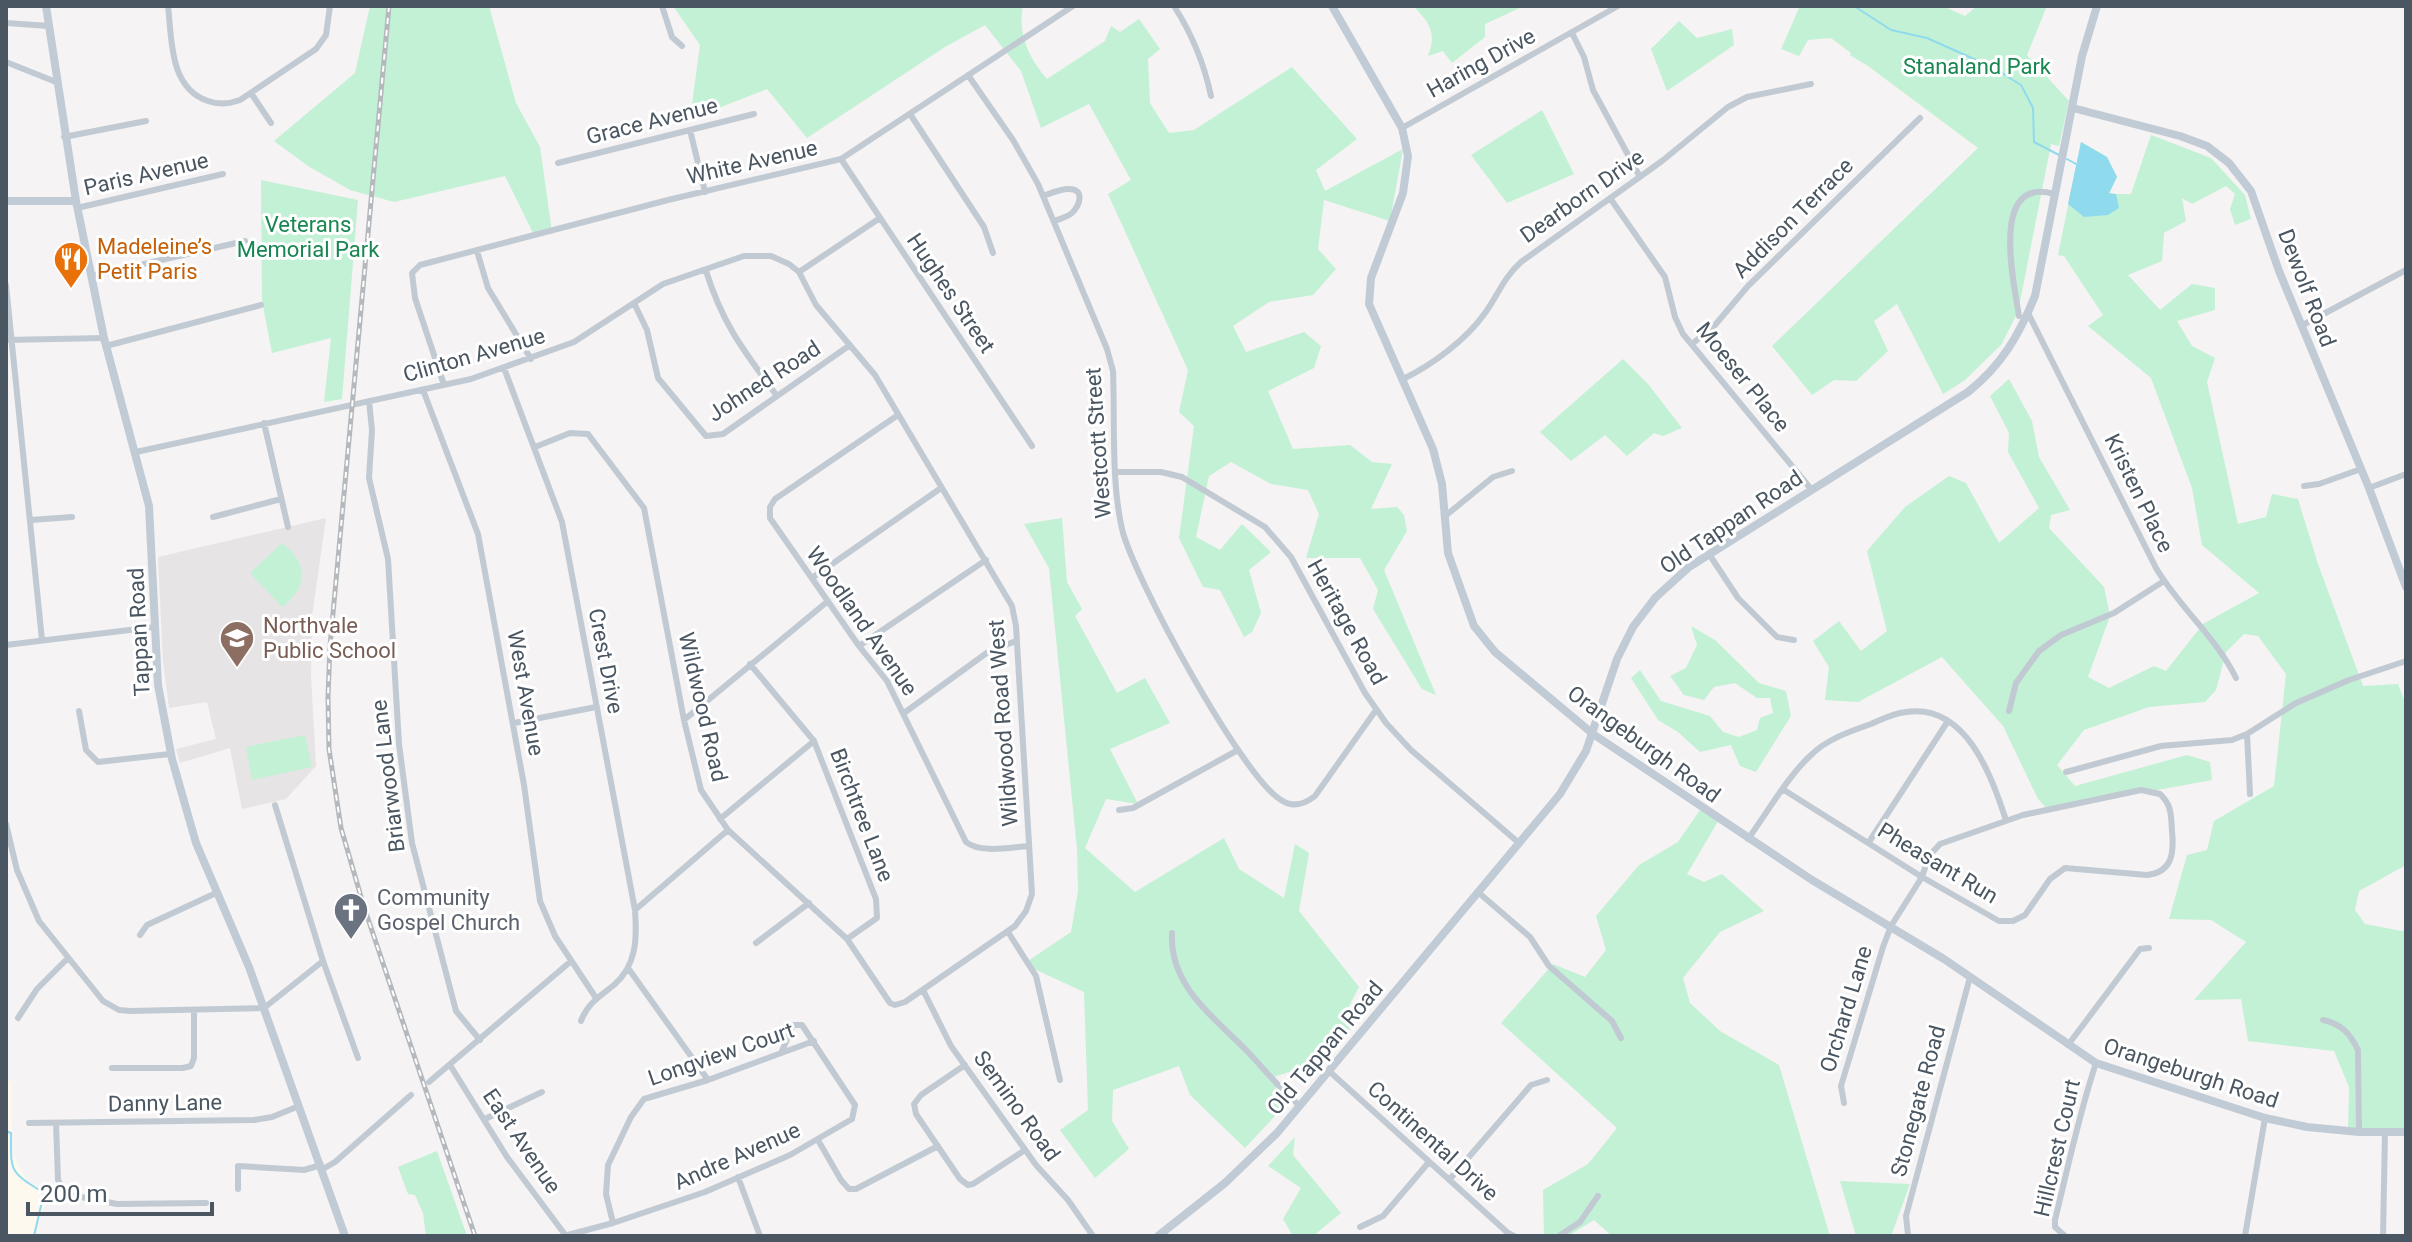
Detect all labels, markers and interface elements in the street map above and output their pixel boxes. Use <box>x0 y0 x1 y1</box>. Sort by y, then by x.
street label: Haring Drive <box>1423 23 1539 103</box>
park label: Stanaland Park <box>1903 54 2052 79</box>
street label: Grace Avenue <box>584 93 720 149</box>
street label: White Avenue <box>684 135 820 189</box>
street label: Dearborn Drive <box>1515 144 1649 248</box>
street label: Paris Avenue <box>81 148 211 200</box>
street label: Addison Terrace <box>1728 153 1858 283</box>
park label: Veterans Memorial Park <box>237 212 380 262</box>
street label: Dewolf Road <box>2273 226 2341 350</box>
street label: Hughes Street <box>902 228 1000 358</box>
place label: Madeleine’s Petit Paris <box>97 234 212 284</box>
restaurant icon: Madeleine’s Petit Paris <box>52 240 90 290</box>
street label: Moeser Place <box>1691 317 1795 437</box>
street label: Clinton Avenue <box>400 323 548 387</box>
street label: Johned Road <box>703 335 825 427</box>
street label: Westcott Street <box>1080 367 1116 519</box>
street label: Kristen Place <box>2100 430 2178 556</box>
street label: Old Tappan Road <box>1655 465 1807 579</box>
street label: Woodland Avenue <box>801 542 923 700</box>
street label: Heritage Road <box>1302 555 1392 689</box>
street label: Tappan Road <box>123 567 155 697</box>
street label: Crest Drive <box>584 606 628 716</box>
place label: Northvale Public School <box>263 613 396 663</box>
school or university icon: Northvale Public School <box>218 619 256 669</box>
street label: Wildwood Road West <box>983 619 1023 827</box>
street label: West Avenue <box>503 628 549 758</box>
street label: Wildwood Road <box>674 630 732 784</box>
street label: Orangeburgh Road <box>1563 680 1725 808</box>
street label: Briarwood Lane <box>366 698 410 854</box>
street label: Birchtree Lane <box>825 745 899 885</box>
street label: Pheasant Run <box>1873 817 2003 909</box>
place label: Community Gospel Church <box>377 885 520 935</box>
church icon: Community Gospel Church <box>332 891 370 941</box>
street label: Orchard Lane <box>1815 943 1877 1075</box>
street label: Old Tappan Road <box>1262 976 1388 1120</box>
street label: Longview Court <box>645 1017 797 1091</box>
street label: Stonegate Road <box>1886 1023 1950 1179</box>
street label: Orangeburgh Road <box>2100 1033 2282 1113</box>
street label: Semino Road <box>969 1046 1065 1166</box>
street label: Continental Drive <box>1363 1076 1503 1206</box>
street label: Hillcrest Court <box>2029 1077 2085 1219</box>
street label: East Avenue <box>478 1084 566 1198</box>
street label: Danny Lane <box>108 1090 222 1116</box>
street label: Andre Avenue <box>670 1117 804 1195</box>
scale bar <box>28 1166 212 1216</box>
text: 200 m <box>40 1180 107 1208</box>

